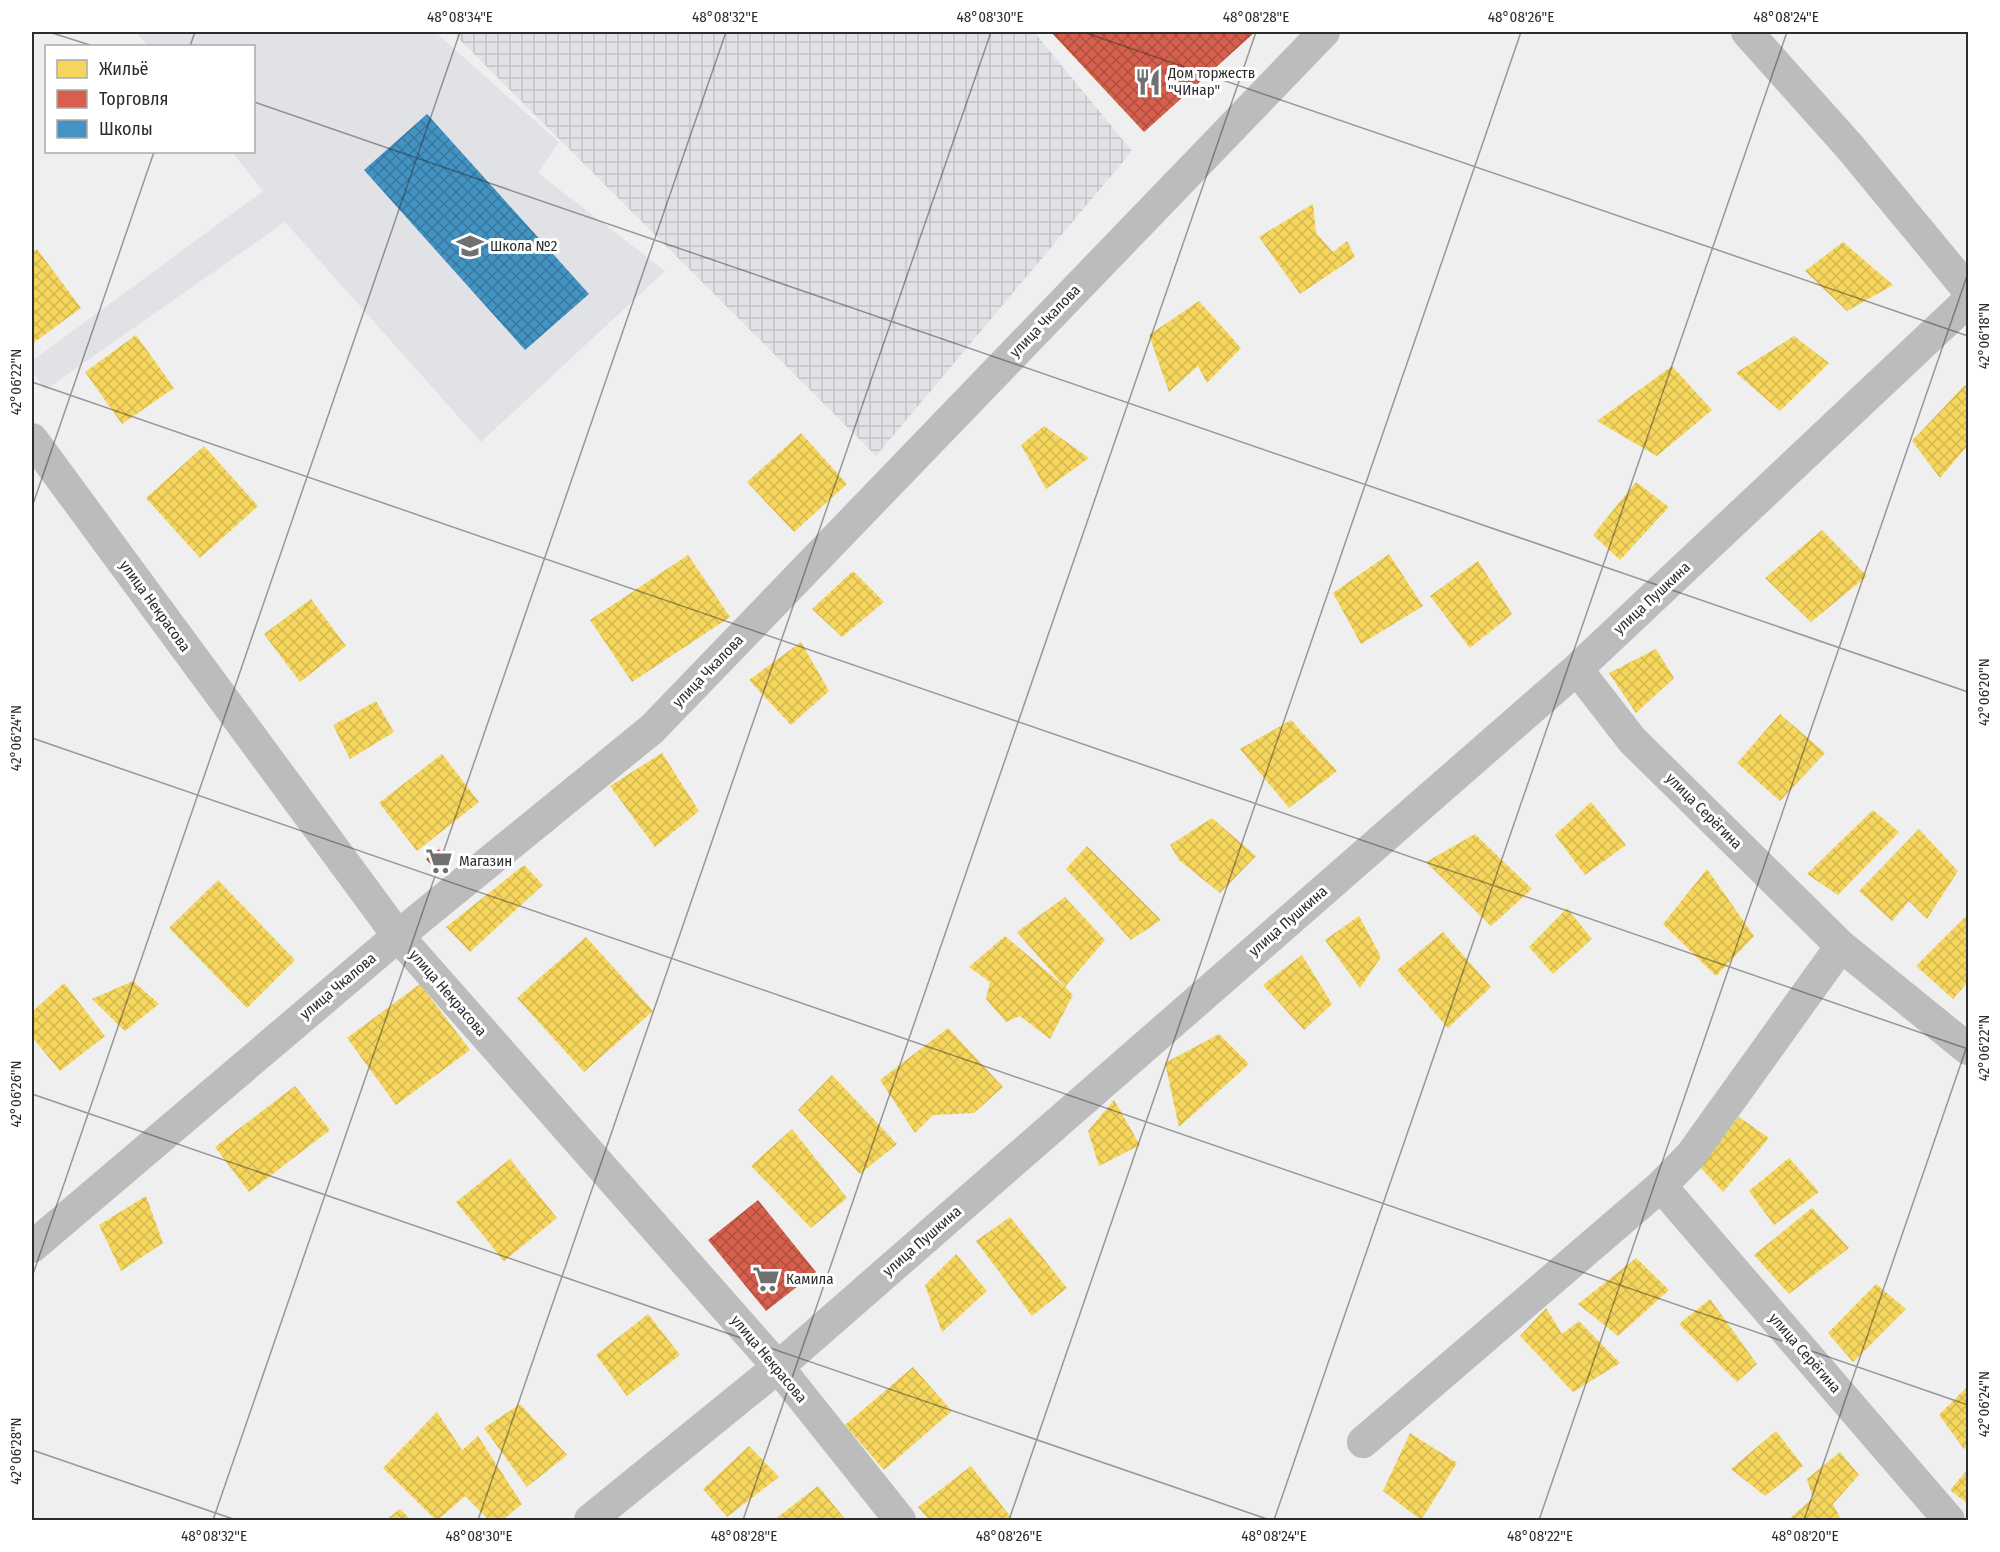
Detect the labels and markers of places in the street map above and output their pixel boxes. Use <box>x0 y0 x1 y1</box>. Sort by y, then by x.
place label: Дом торжеств "ЧИнар" <box>1167 64 1255 99</box>
restaurant icon: Дом торжеств "ЧИнар" <box>1133 67 1163 97</box>
school or university icon: Школа №2 <box>455 231 485 261</box>
place label: Школа №2 <box>490 237 558 255</box>
supermarket icon: Магазин <box>424 846 454 876</box>
place label: Магазин <box>459 852 512 870</box>
supermarket icon: Камила <box>751 1264 781 1294</box>
place label: Камила <box>786 1270 834 1288</box>

